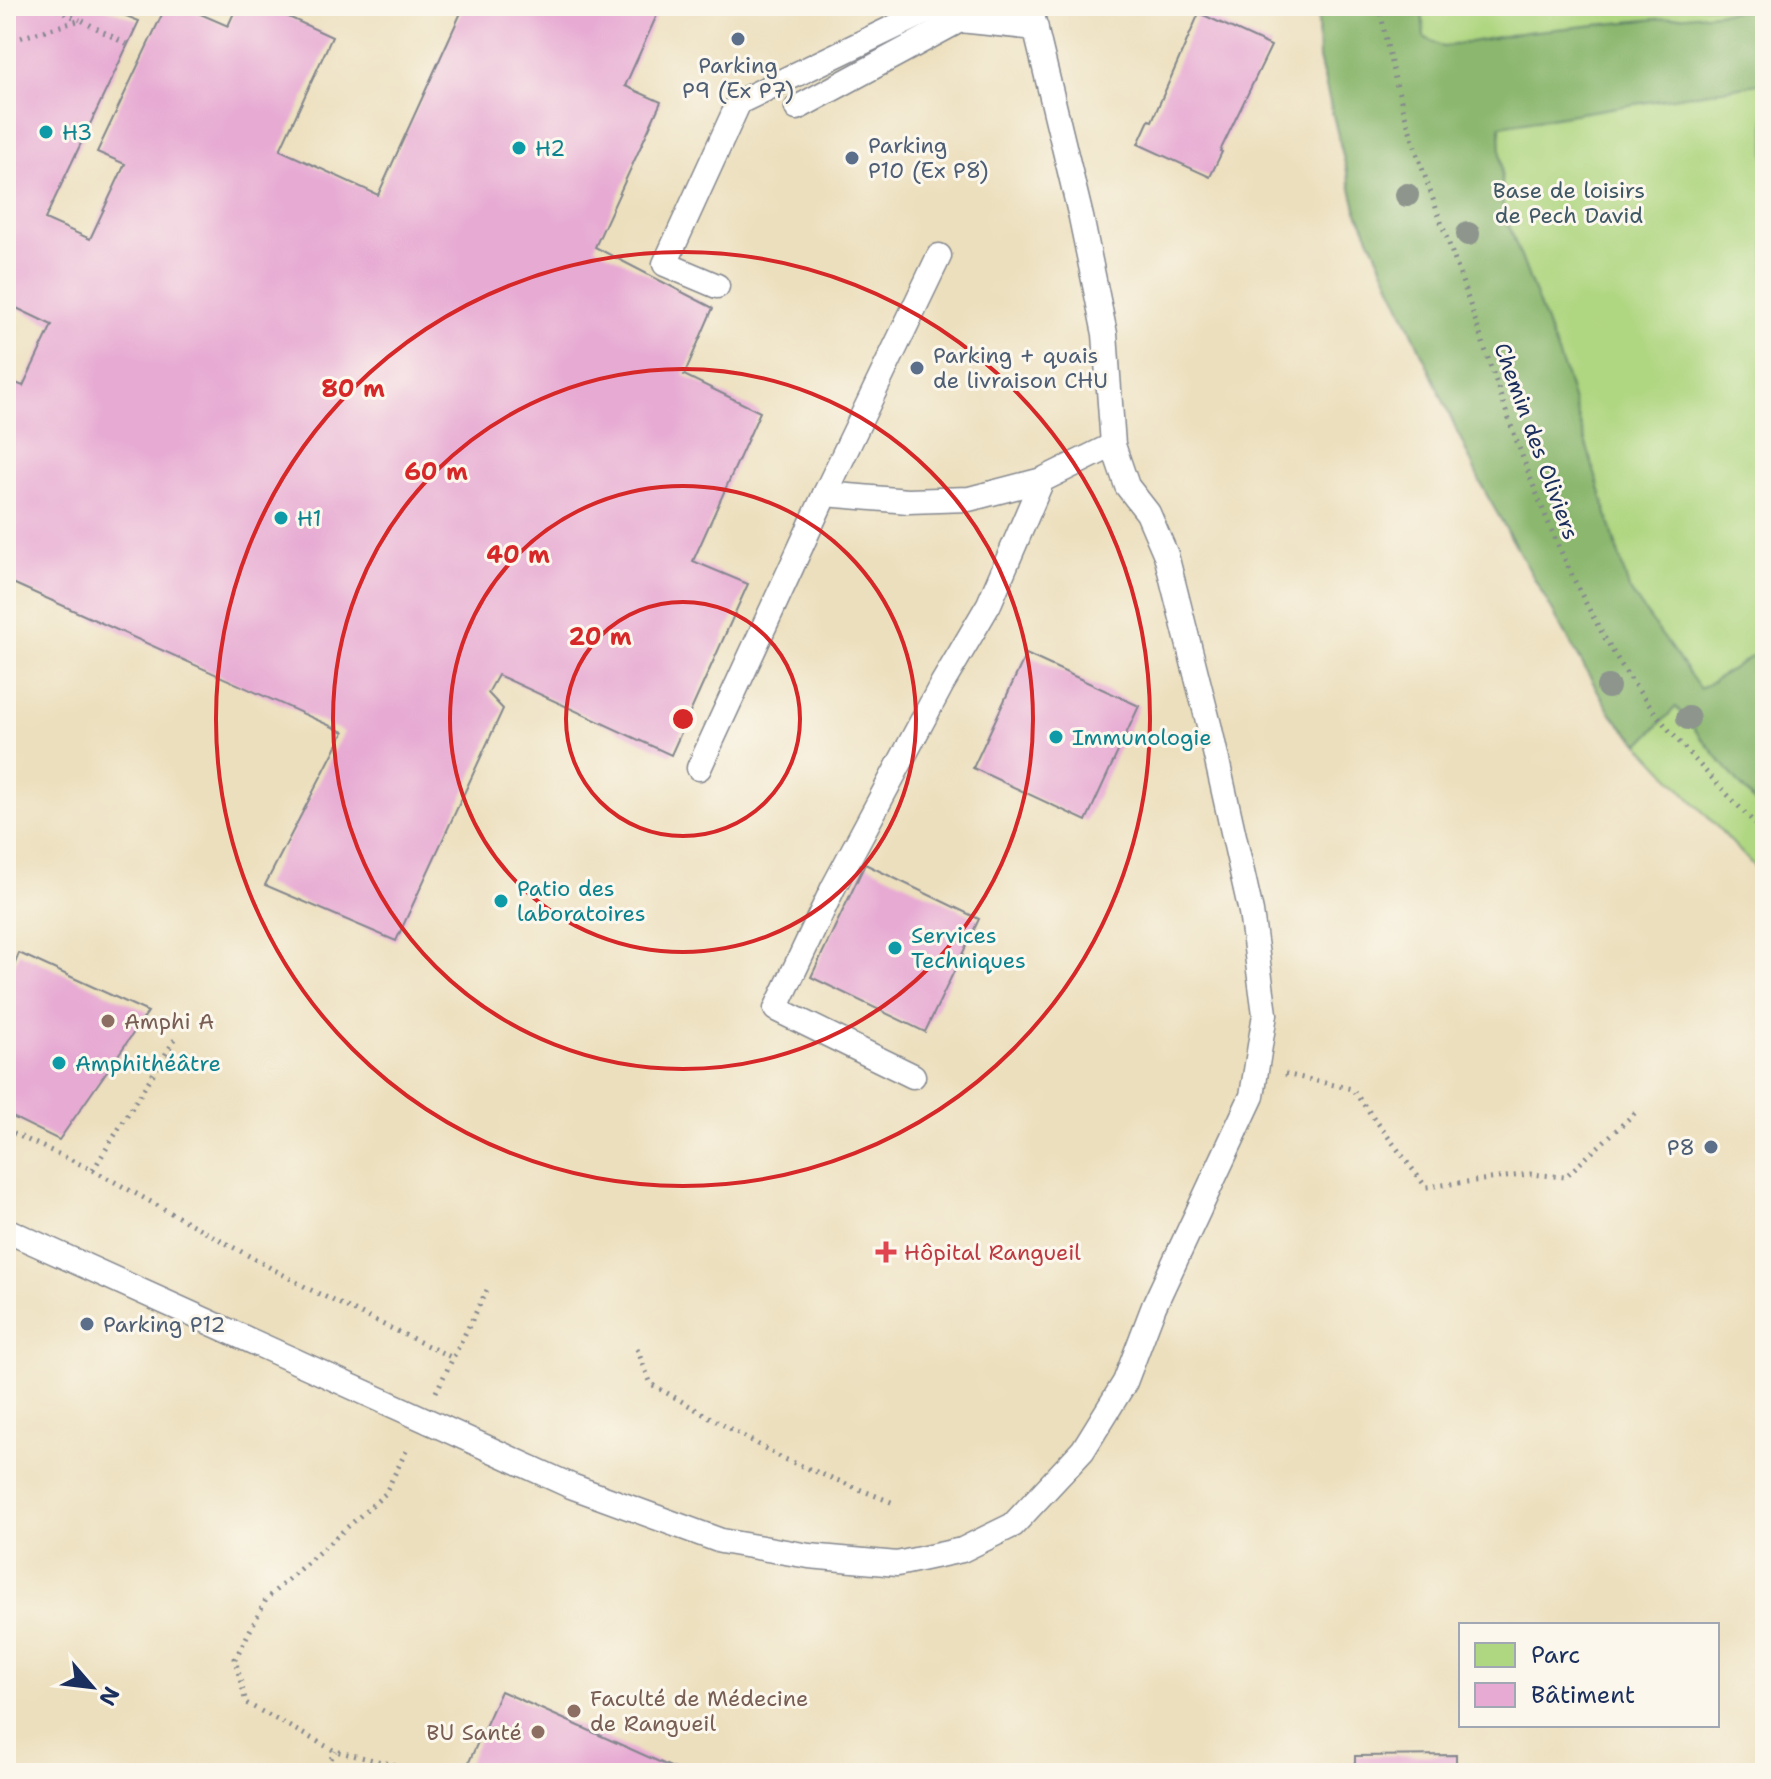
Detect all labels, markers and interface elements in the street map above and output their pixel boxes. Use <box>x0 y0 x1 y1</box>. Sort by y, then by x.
marker: Parking P9 (Ex P7) <box>729 30 747 48</box>
place label: Parking P9 (Ex P7) <box>682 51 794 105</box>
place label: H3 <box>62 118 92 147</box>
marker: H3 <box>37 123 55 141</box>
place label: Parking P10 (Ex P8) <box>868 131 989 185</box>
place label: H2 <box>535 134 565 163</box>
marker: H2 <box>510 139 528 157</box>
marker: Parking P10 (Ex P8) <box>843 149 861 167</box>
park label: Base de loisirs de Pech David <box>1493 176 1645 230</box>
street label: Chemin des Oliviers <box>1487 339 1586 544</box>
place label: Parking + quais de livraison CHU <box>933 341 1108 395</box>
marker: Parking + quais de livraison CHU <box>908 359 926 377</box>
text: 80 m <box>321 373 385 405</box>
text: 60 m <box>404 456 468 488</box>
place label: H1 <box>297 504 322 533</box>
marker: H1 <box>272 509 290 527</box>
text: 40 m <box>486 539 550 571</box>
text: 20 m <box>568 621 632 653</box>
centre of rings <box>669 705 697 733</box>
place label: Immunologie <box>1072 723 1212 752</box>
marker: Immunologie <box>1047 728 1065 746</box>
place label: Patio des laboratoires <box>517 874 646 928</box>
marker: Patio des laboratoires <box>492 892 510 910</box>
place label: Services Techniques <box>911 921 1026 975</box>
marker: Services Techniques <box>886 939 904 957</box>
place label: Amphi A <box>124 1007 214 1036</box>
marker: Amphi A <box>99 1012 117 1030</box>
place label: Amphithéâtre <box>75 1049 221 1078</box>
marker: Amphithéâtre <box>50 1054 68 1072</box>
place label: P8 <box>1667 1133 1695 1162</box>
marker: P8 <box>1702 1138 1720 1156</box>
place label: Hôpital Rangueil <box>904 1238 1081 1267</box>
marker: Hôpital Rangueil <box>875 1241 897 1263</box>
place label: Parking P12 <box>103 1310 226 1339</box>
marker: Parking P12 <box>78 1315 96 1333</box>
legend <box>1459 1623 1719 1727</box>
text: Parc <box>1531 1639 1580 1671</box>
north arrow <box>52 1647 132 1727</box>
text: Bâtiment <box>1531 1679 1635 1711</box>
text: N <box>92 1682 126 1711</box>
place label: Faculté de Médecine de Rangueil <box>590 1684 809 1738</box>
marker: Faculté de Médecine de Rangueil <box>565 1702 583 1720</box>
place label: BU Santé <box>426 1718 522 1747</box>
marker: BU Santé <box>529 1723 547 1741</box>

